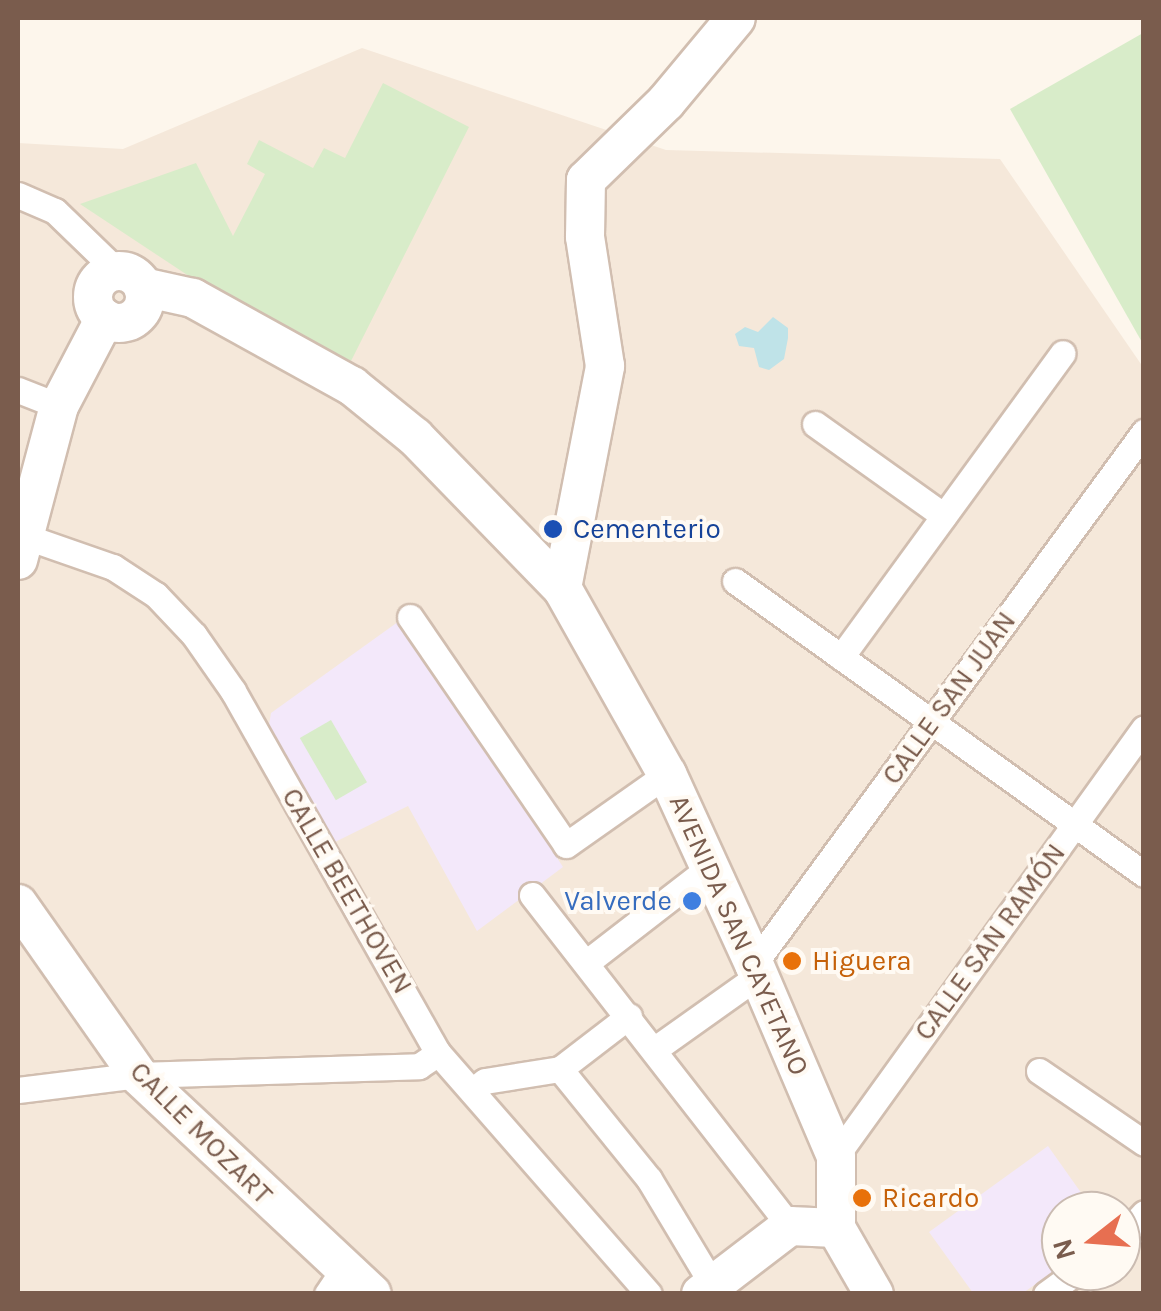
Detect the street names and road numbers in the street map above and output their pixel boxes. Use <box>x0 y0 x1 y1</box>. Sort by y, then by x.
street label: CALLE SAN JUAN <box>875 605 1023 791</box>
street label: CALLE BEETHOVEN <box>274 782 420 1000</box>
street label: AVENIDA SAN CAYETANO <box>662 789 816 1081</box>
street label: CALLE SAN RAMÓN <box>907 837 1073 1047</box>
street label: CALLE MOZART <box>123 1055 279 1211</box>

